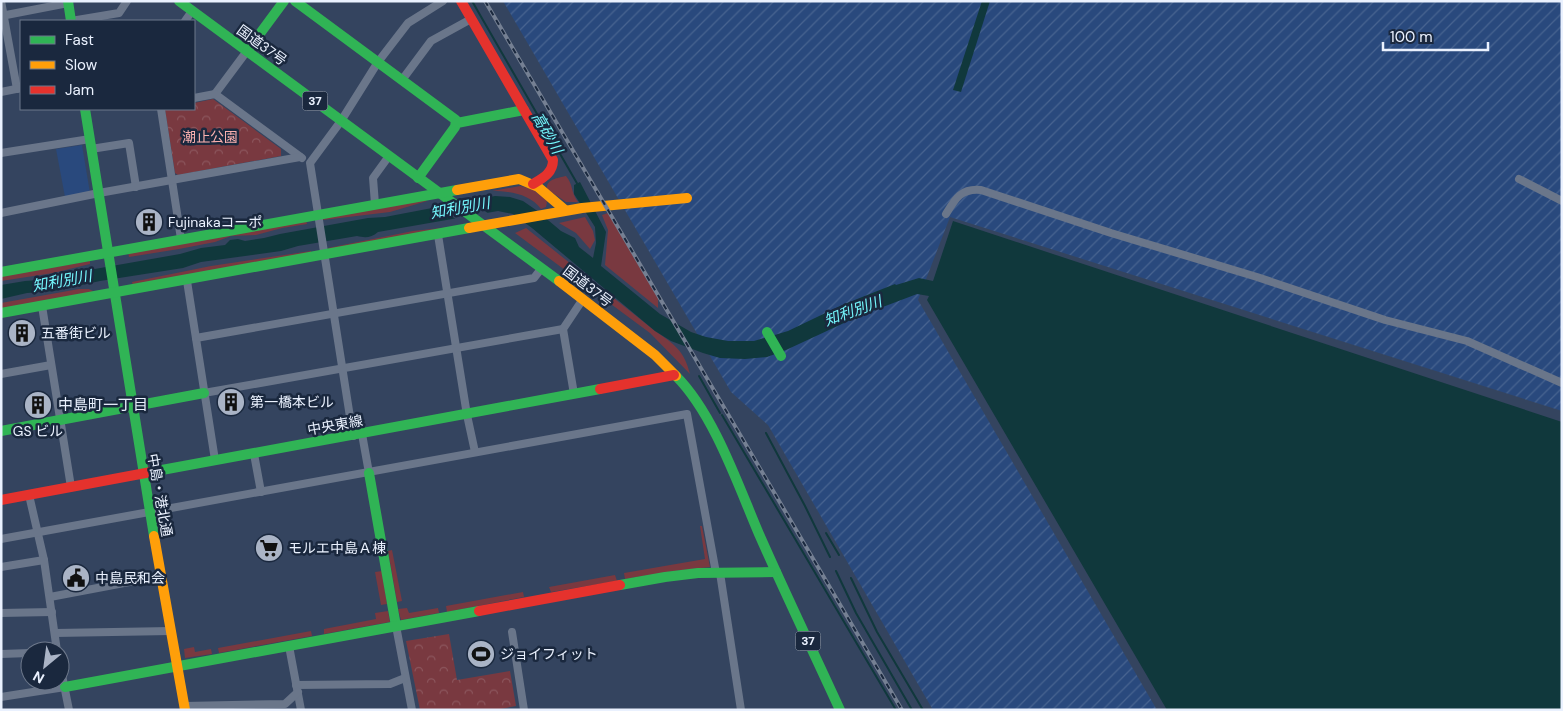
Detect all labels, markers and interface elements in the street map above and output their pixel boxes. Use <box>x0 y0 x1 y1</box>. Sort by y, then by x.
legend <box>20 20 195 110</box>
scale bar <box>1383 20 1488 52</box>
street label: 国道37号 <box>233 21 291 69</box>
text: 100 m <box>1390 27 1433 47</box>
text: Fast <box>65 30 94 50</box>
text: Slow <box>65 55 98 75</box>
text: Jam <box>65 80 94 100</box>
road number: 37 <box>302 92 328 110</box>
water label: 高砂川 <box>527 109 568 159</box>
park label: 潮止公園 <box>182 128 238 146</box>
water label: 知利別川 <box>429 193 493 223</box>
building icon: Fujinakaコーポ <box>134 207 164 237</box>
place label: Fujinakaコーポ <box>168 213 263 231</box>
street label: 国道37号 <box>560 262 616 310</box>
water label: 知利別川 <box>31 266 95 296</box>
water label: 知利別川 <box>821 291 886 331</box>
building icon: 五番街ビル <box>7 318 37 348</box>
place label: 五番街ビル <box>41 324 111 342</box>
building icon: 第一橋本ビル <box>216 387 246 417</box>
building icon: GS ビル <box>23 390 53 420</box>
place label: 第一橋本ビル <box>250 393 334 411</box>
district label: 中島町一丁目 <box>58 395 148 415</box>
street label: 中央東線 <box>306 411 364 439</box>
place label: GS ビル <box>13 422 63 440</box>
street label: 中島・港北通 <box>144 452 176 538</box>
supermarket icon: モルエ中島Ａ棟 <box>254 533 284 563</box>
place label: モルエ中島Ａ棟 <box>288 539 386 557</box>
public building icon: 中島民和会 <box>61 563 91 593</box>
place label: 中島民和会 <box>95 569 165 587</box>
road number: 37 <box>796 631 820 650</box>
sports icon: ジョイフィット <box>466 639 496 669</box>
north arrow <box>20 641 70 691</box>
place label: ジョイフィット <box>500 645 598 663</box>
text: N <box>30 667 48 688</box>

